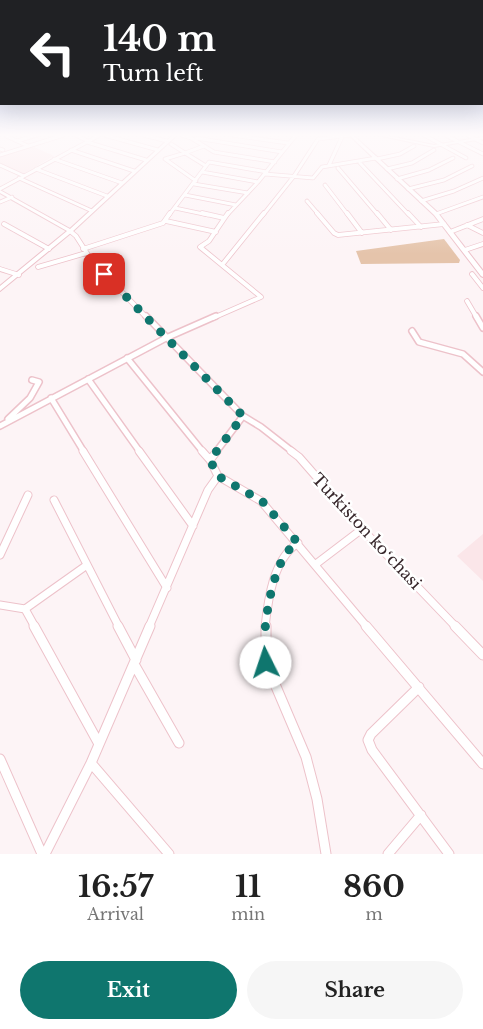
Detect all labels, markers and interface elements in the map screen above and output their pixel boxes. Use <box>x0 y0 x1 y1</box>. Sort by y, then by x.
text: 140 m <box>103 17 216 60</box>
icon: left <box>20 20 85 85</box>
text: Turn left <box>103 60 203 87</box>
pin <box>83 253 125 295</box>
icon: arrive <box>90 260 118 288</box>
street label: Turkiston koʻchasi <box>308 469 426 594</box>
position arrow <box>239 636 291 688</box>
text: 16:57 <box>78 868 153 905</box>
text: 11 <box>235 868 261 905</box>
text: 860 <box>343 868 405 905</box>
text: Arrival <box>87 904 144 924</box>
text: min <box>231 904 265 924</box>
text: m <box>365 904 383 924</box>
button: Exit <box>20 961 237 1019</box>
button: Share <box>247 961 463 1019</box>

